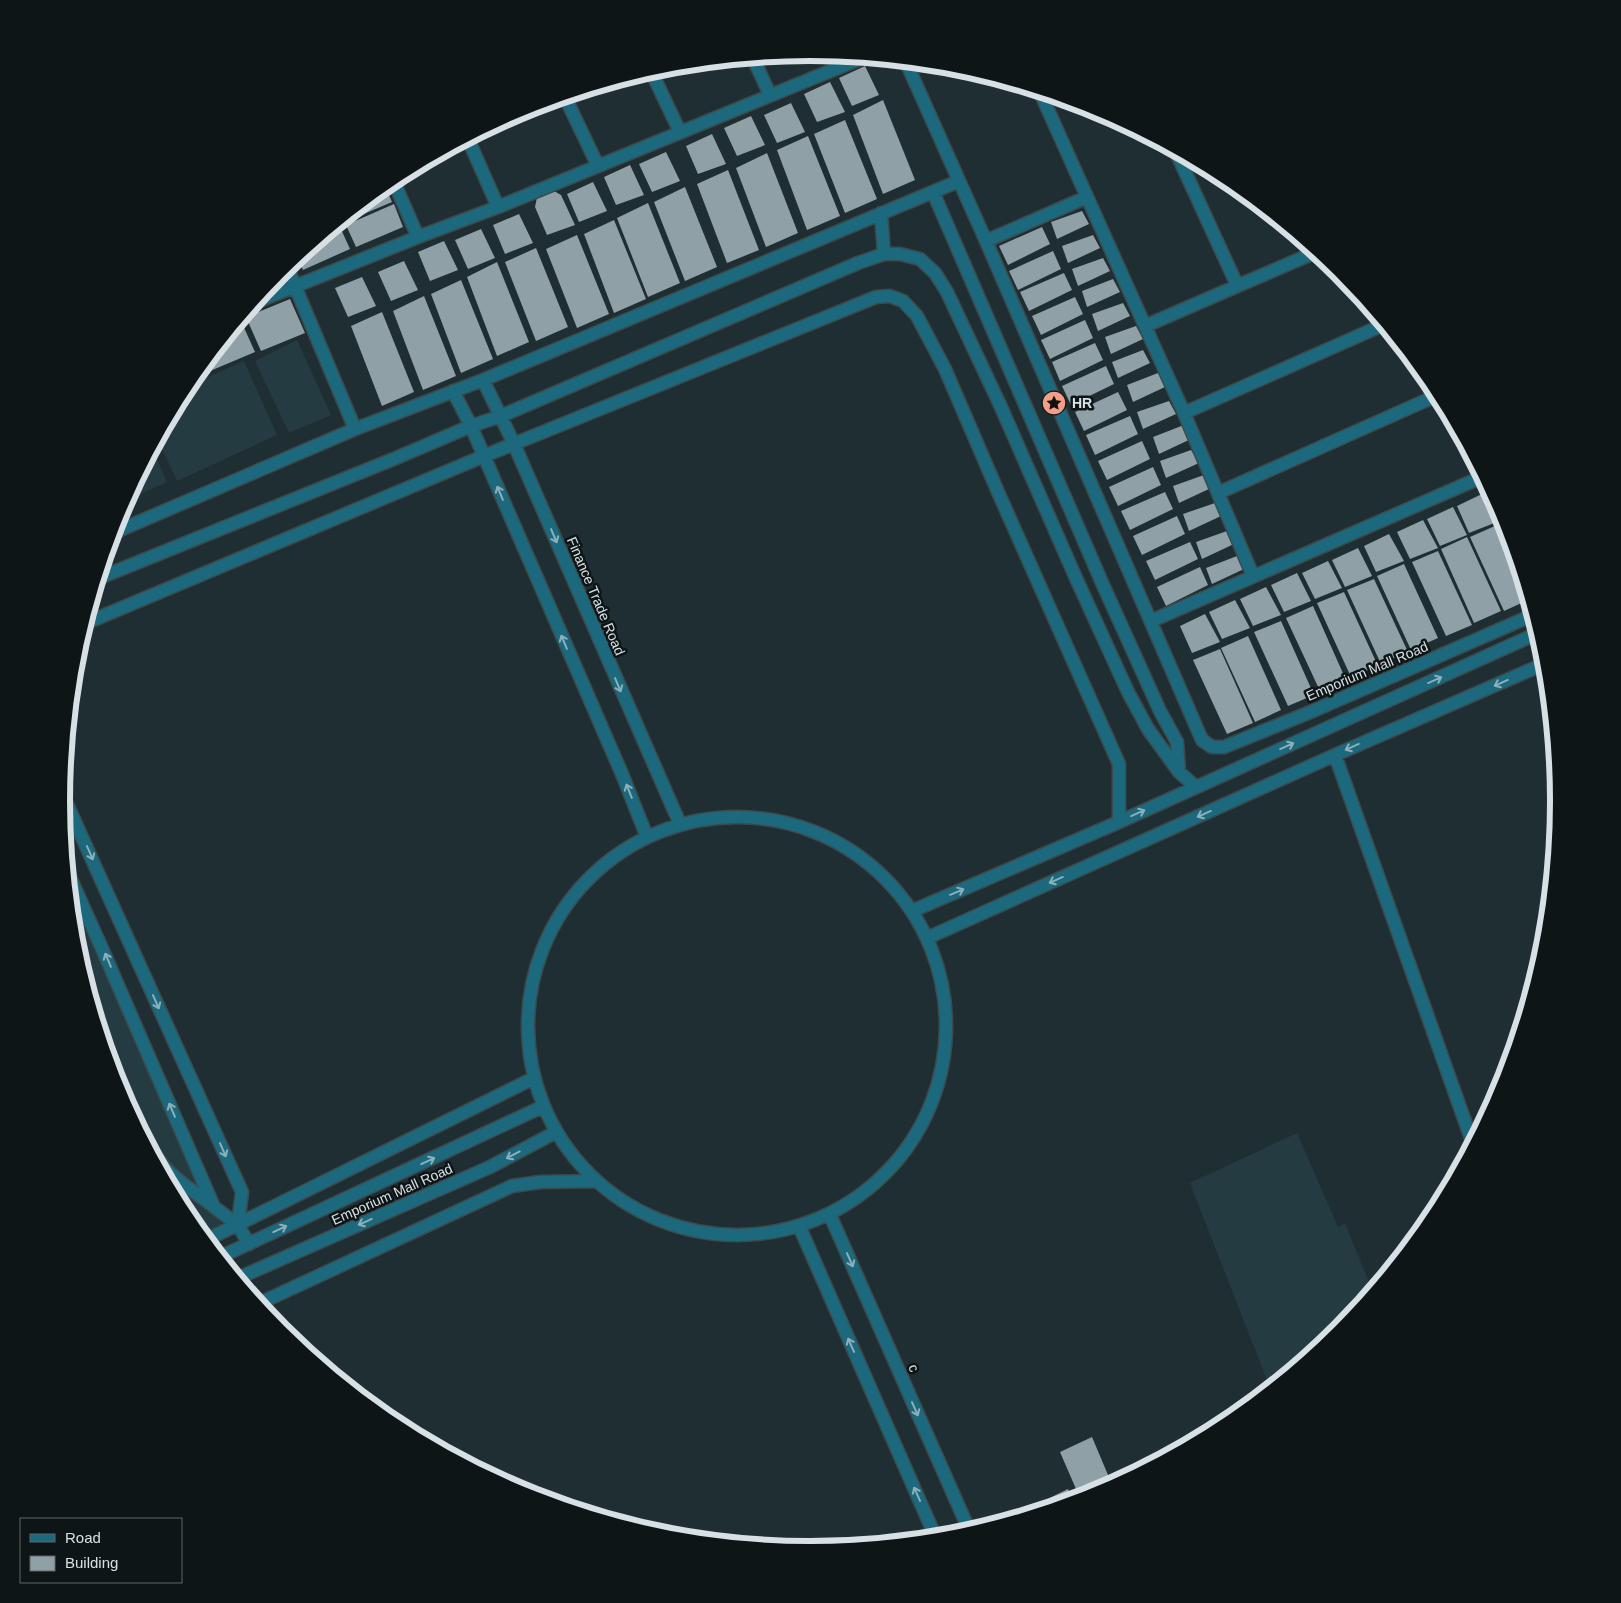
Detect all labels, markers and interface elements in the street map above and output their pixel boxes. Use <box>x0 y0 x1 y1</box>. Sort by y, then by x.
place icon: HR <box>1041 390 1067 416</box>
place label: HR <box>1072 395 1092 411</box>
one-way arrow <box>494 486 504 501</box>
one-way arrow <box>549 528 559 543</box>
street label: Finance Trade Road <box>564 534 628 658</box>
one-way arrow <box>559 635 569 650</box>
street label: Emporium Mall Road <box>1304 638 1430 704</box>
one-way arrow <box>1427 674 1442 684</box>
one-way arrow <box>614 677 624 692</box>
one-way arrow <box>1494 678 1509 688</box>
one-way arrow <box>1279 741 1294 751</box>
one-way arrow <box>1345 743 1360 753</box>
one-way arrow <box>623 784 633 799</box>
one-way arrow <box>1130 808 1145 817</box>
one-way arrow <box>1197 809 1212 819</box>
one-way arrow <box>85 845 95 860</box>
one-way arrow <box>1049 876 1064 886</box>
one-way arrow <box>949 886 964 896</box>
one-way arrow <box>102 953 112 968</box>
one-way arrow <box>152 994 162 1009</box>
one-way arrow <box>166 1103 176 1118</box>
one-way arrow <box>218 1142 228 1157</box>
one-way arrow <box>506 1151 521 1160</box>
one-way arrow <box>420 1155 435 1165</box>
street label: Emporium Mall Road <box>329 1160 455 1228</box>
one-way arrow <box>358 1217 373 1227</box>
one-way arrow <box>272 1224 287 1234</box>
one-way arrow <box>845 1252 855 1267</box>
one-way arrow <box>846 1338 856 1353</box>
street label: c <box>905 1362 923 1374</box>
one-way arrow <box>911 1401 921 1416</box>
one-way arrow <box>911 1487 921 1502</box>
legend <box>20 1518 182 1583</box>
text: Road <box>65 1529 101 1546</box>
text: Building <box>65 1554 118 1571</box>

